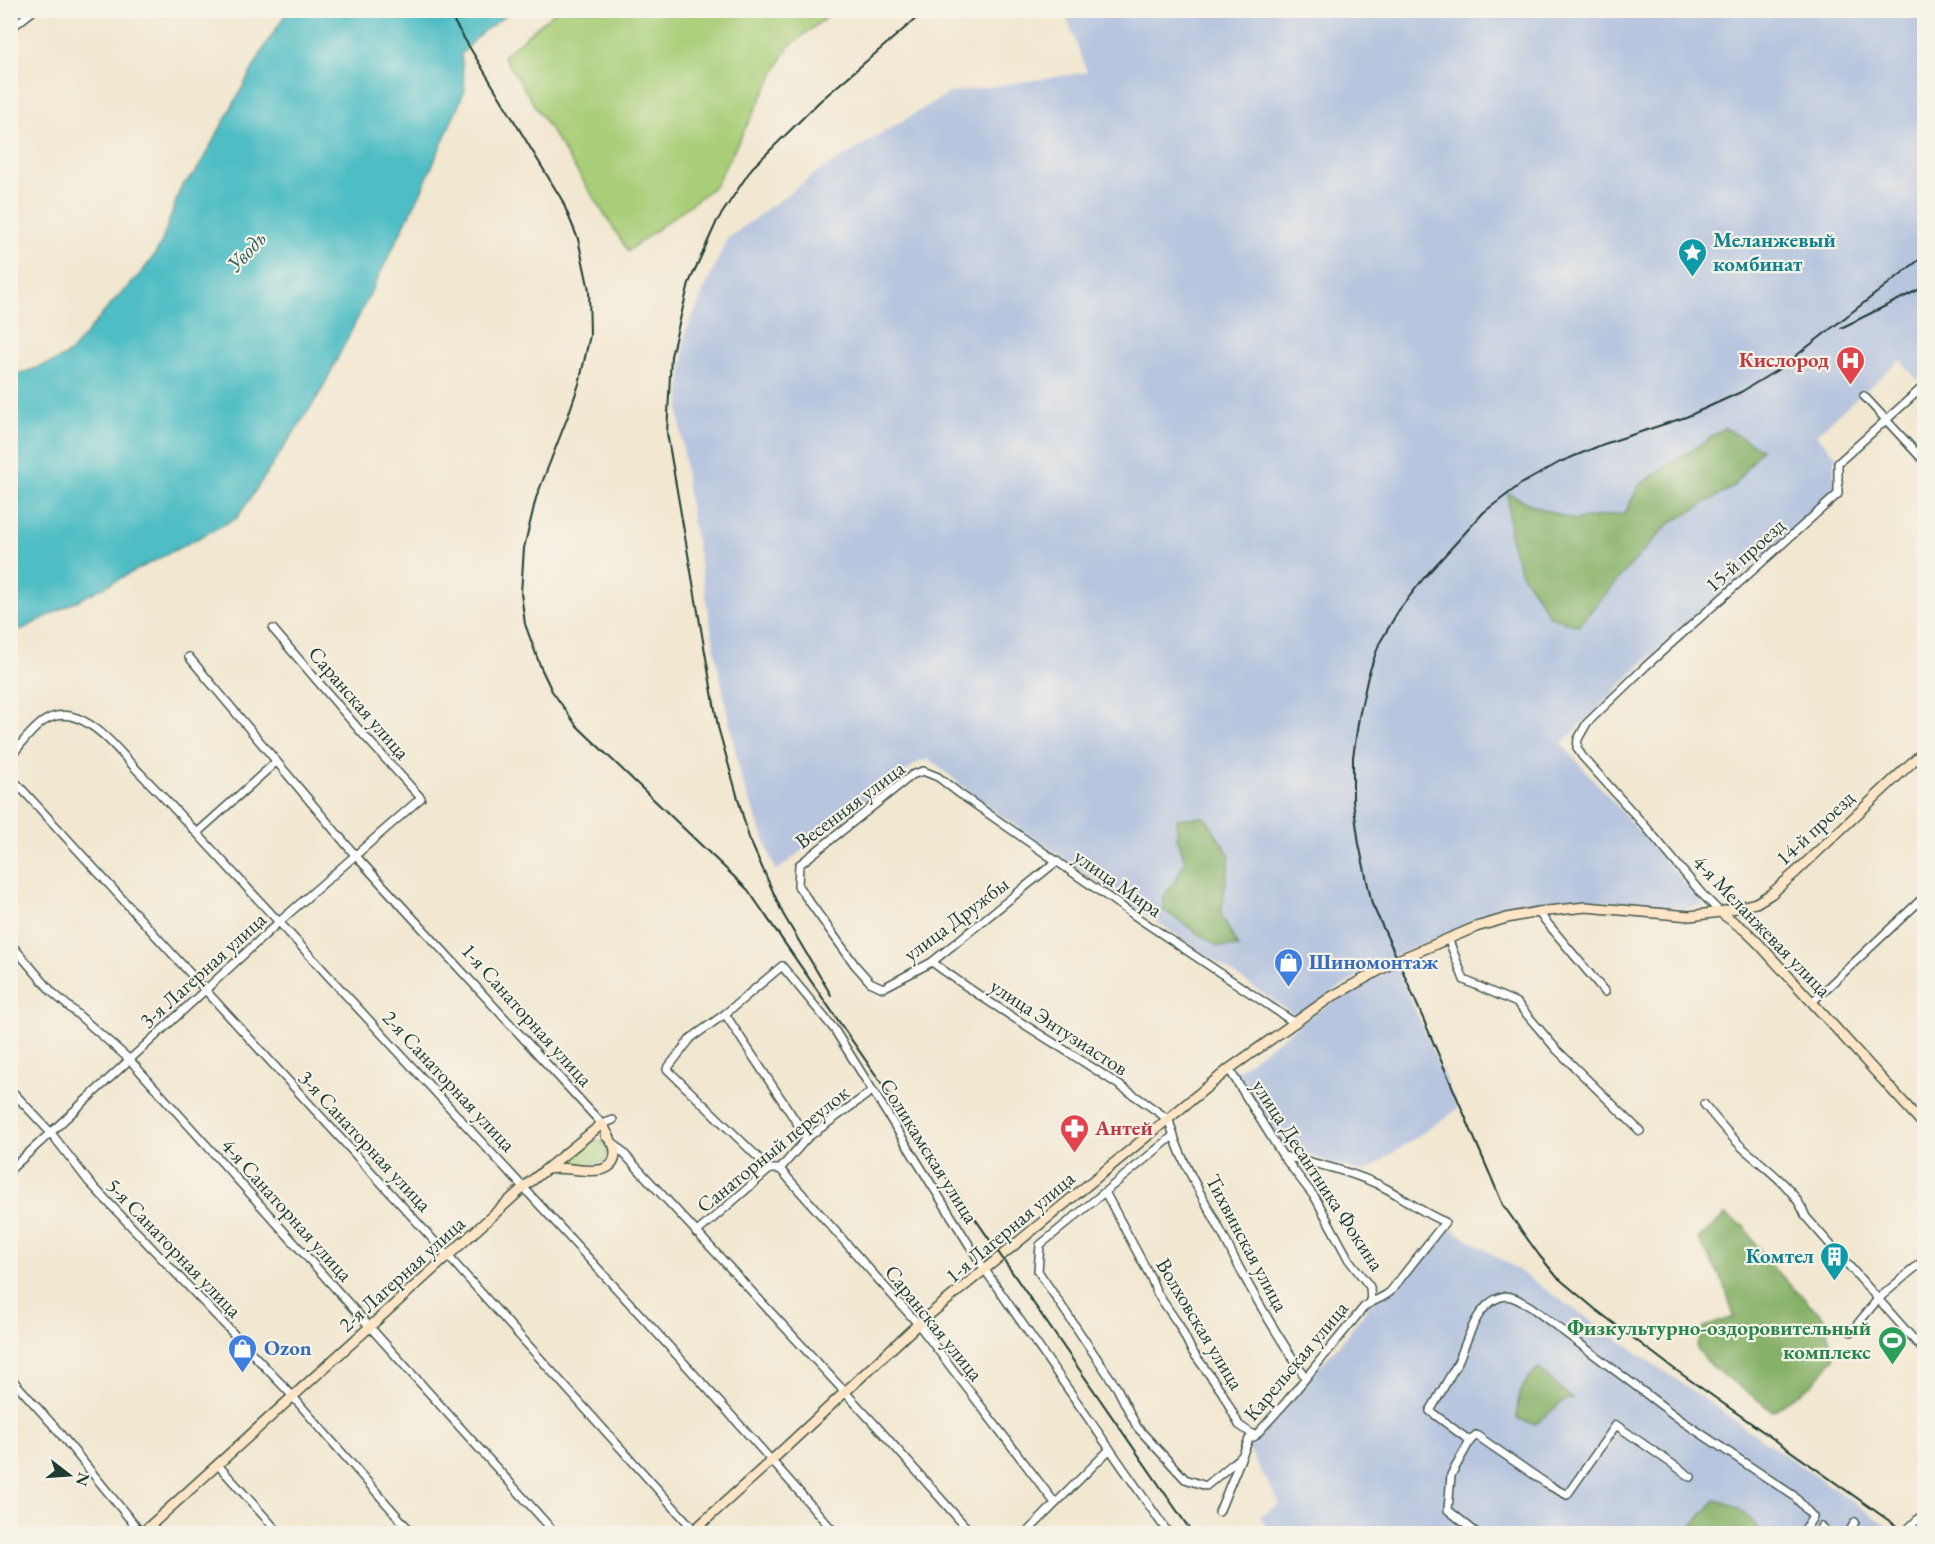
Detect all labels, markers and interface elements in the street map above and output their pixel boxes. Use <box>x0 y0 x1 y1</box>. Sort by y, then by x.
water label: Уводь <box>220 224 273 278</box>
place label: Меланжевый комбинат <box>1713 226 1836 277</box>
place icon: Меланжевый комбинат <box>1676 236 1708 278</box>
hospital icon: Кислород <box>1834 344 1866 386</box>
place label: Кислород <box>1739 346 1829 373</box>
street label: 15-й проезд <box>1699 511 1791 598</box>
street label: Саранская улица <box>303 640 417 766</box>
street label: Весенняя улица <box>789 754 910 855</box>
street label: 14-й проезд <box>1769 784 1860 871</box>
street label: улица Мира <box>1069 842 1168 923</box>
street label: 4-я Меланжевая улица <box>1687 849 1838 1003</box>
street label: улица Дружбы <box>898 870 1014 967</box>
street label: 3-я Лагерная улица <box>134 905 272 1034</box>
street label: 1-я Санаторная улица <box>456 937 599 1092</box>
shop icon: Шиномонтаж <box>1272 946 1304 988</box>
place label: Шиномонтаж <box>1309 948 1438 975</box>
street label: улица Энтузиастов <box>985 972 1133 1081</box>
street label: 2-я Санаторная улица <box>377 1004 522 1158</box>
street label: 3-я Санаторная улица <box>293 1064 438 1218</box>
street label: Соликамская улица <box>874 1073 985 1229</box>
street label: улица Десантника Фокина <box>1246 1074 1391 1276</box>
street label: Санаторный переулок <box>691 1079 854 1218</box>
pharmacy icon: Антей <box>1058 1112 1090 1154</box>
place label: Антей <box>1094 1114 1153 1141</box>
street label: 4-я Санаторная улица <box>216 1132 359 1287</box>
street label: 1-я Лагерная улица <box>939 1164 1081 1289</box>
street label: Тихвинская улица <box>1200 1169 1295 1317</box>
street label: 5-я Санаторная улица <box>101 1172 248 1324</box>
street label: 2-я Лагерная улица <box>333 1209 471 1338</box>
building icon: Комтел <box>1819 1240 1851 1282</box>
place label: Комтел <box>1746 1242 1814 1269</box>
street label: Волховская улица <box>1150 1253 1251 1395</box>
street label: Саранская улица <box>879 1259 990 1387</box>
street label: Карельская улица <box>1237 1294 1354 1426</box>
place label: Физкультурно-оздоровительный комплекс <box>1567 1314 1871 1365</box>
sports icon: Физкультурно-оздоровительный комплекс <box>1876 1324 1908 1366</box>
shop icon: Ozon <box>227 1332 259 1374</box>
place label: Ozon <box>264 1334 312 1361</box>
north arrow <box>39 1445 99 1505</box>
text: N <box>71 1470 95 1489</box>

